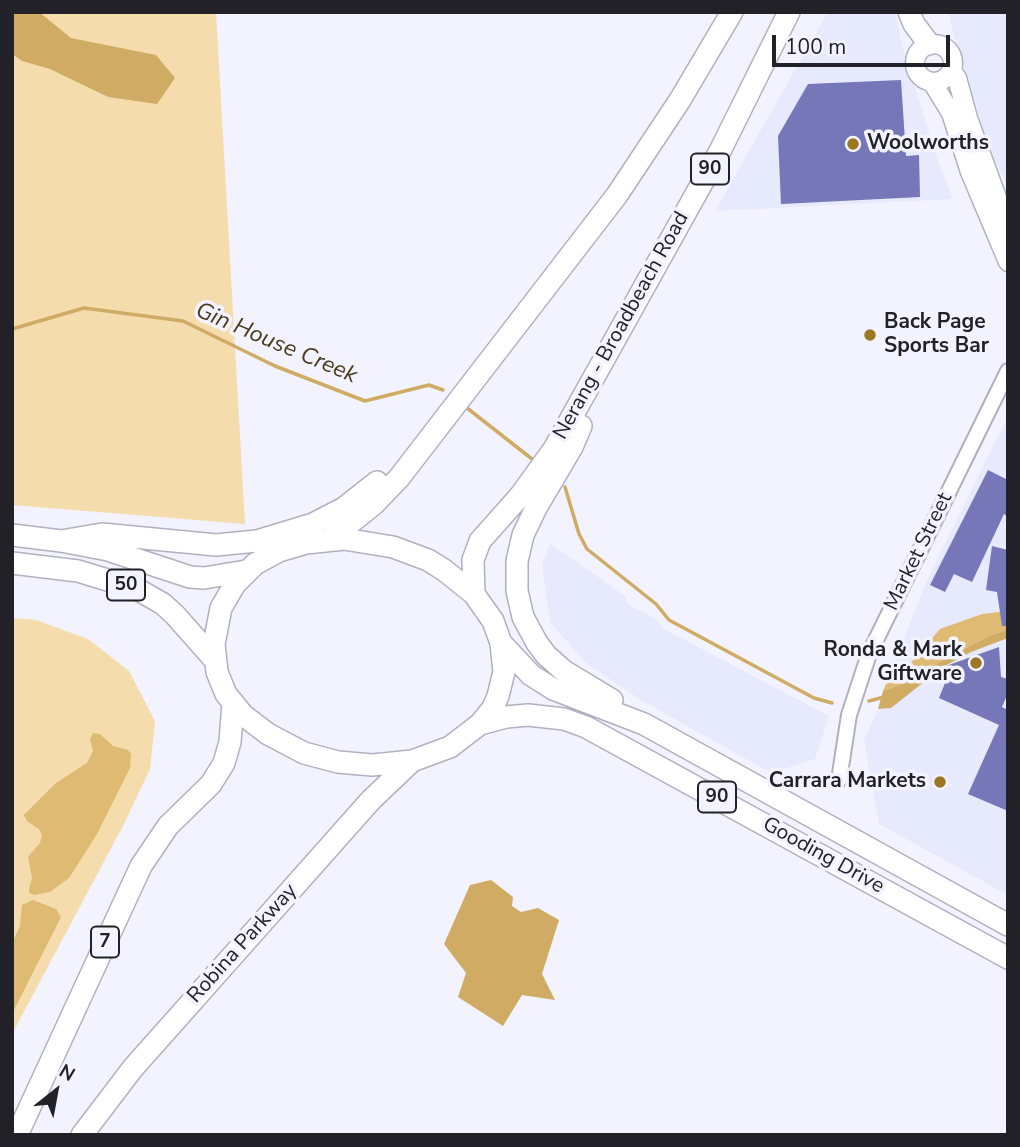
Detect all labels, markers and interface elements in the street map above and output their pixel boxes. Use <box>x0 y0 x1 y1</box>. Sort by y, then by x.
scale bar <box>775 21 954 65</box>
text: 100 m <box>785 33 846 61</box>
place label: Woolworths <box>867 131 989 157</box>
marker: Woolworths <box>845 136 861 152</box>
road number: 90 <box>691 154 729 184</box>
street label: Nerang - Broadbeach Road <box>549 208 695 444</box>
water label: Gin House Creek <box>191 298 361 390</box>
place label: Back Page Sports Bar <box>884 310 989 360</box>
marker: Back Page Sports Bar <box>862 327 878 343</box>
street label: Market Street <box>880 489 958 615</box>
road number: 50 <box>107 570 145 600</box>
place label: Ronda & Mark Giftware <box>824 638 962 688</box>
marker: Ronda & Mark Giftware <box>968 655 984 671</box>
place label: Carrara Markets <box>769 769 926 795</box>
marker: Carrara Markets <box>932 774 948 790</box>
road number: 90 <box>698 782 736 812</box>
street label: Gooding Drive <box>758 812 888 900</box>
street label: Robina Parkway <box>183 879 303 1009</box>
road number: 7 <box>91 926 119 958</box>
north arrow <box>21 1056 91 1126</box>
text: N <box>54 1058 80 1088</box>

